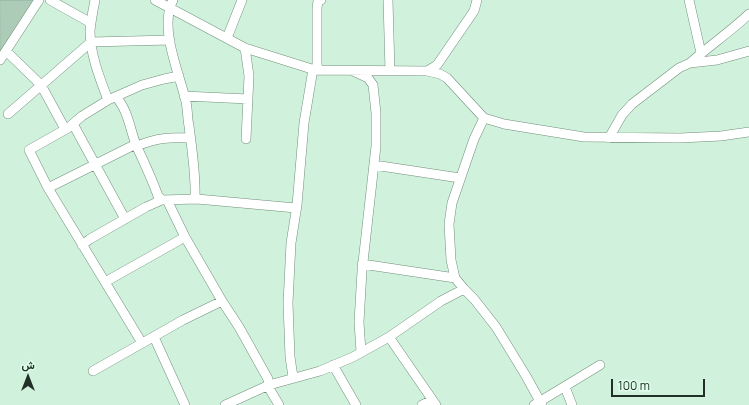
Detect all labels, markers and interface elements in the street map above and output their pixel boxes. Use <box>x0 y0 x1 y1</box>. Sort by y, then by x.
north arrow <box>8 357 48 397</box>
text: ش <box>21 357 35 372</box>
scale bar <box>613 371 707 397</box>
text: 100 m <box>618 377 650 394</box>

